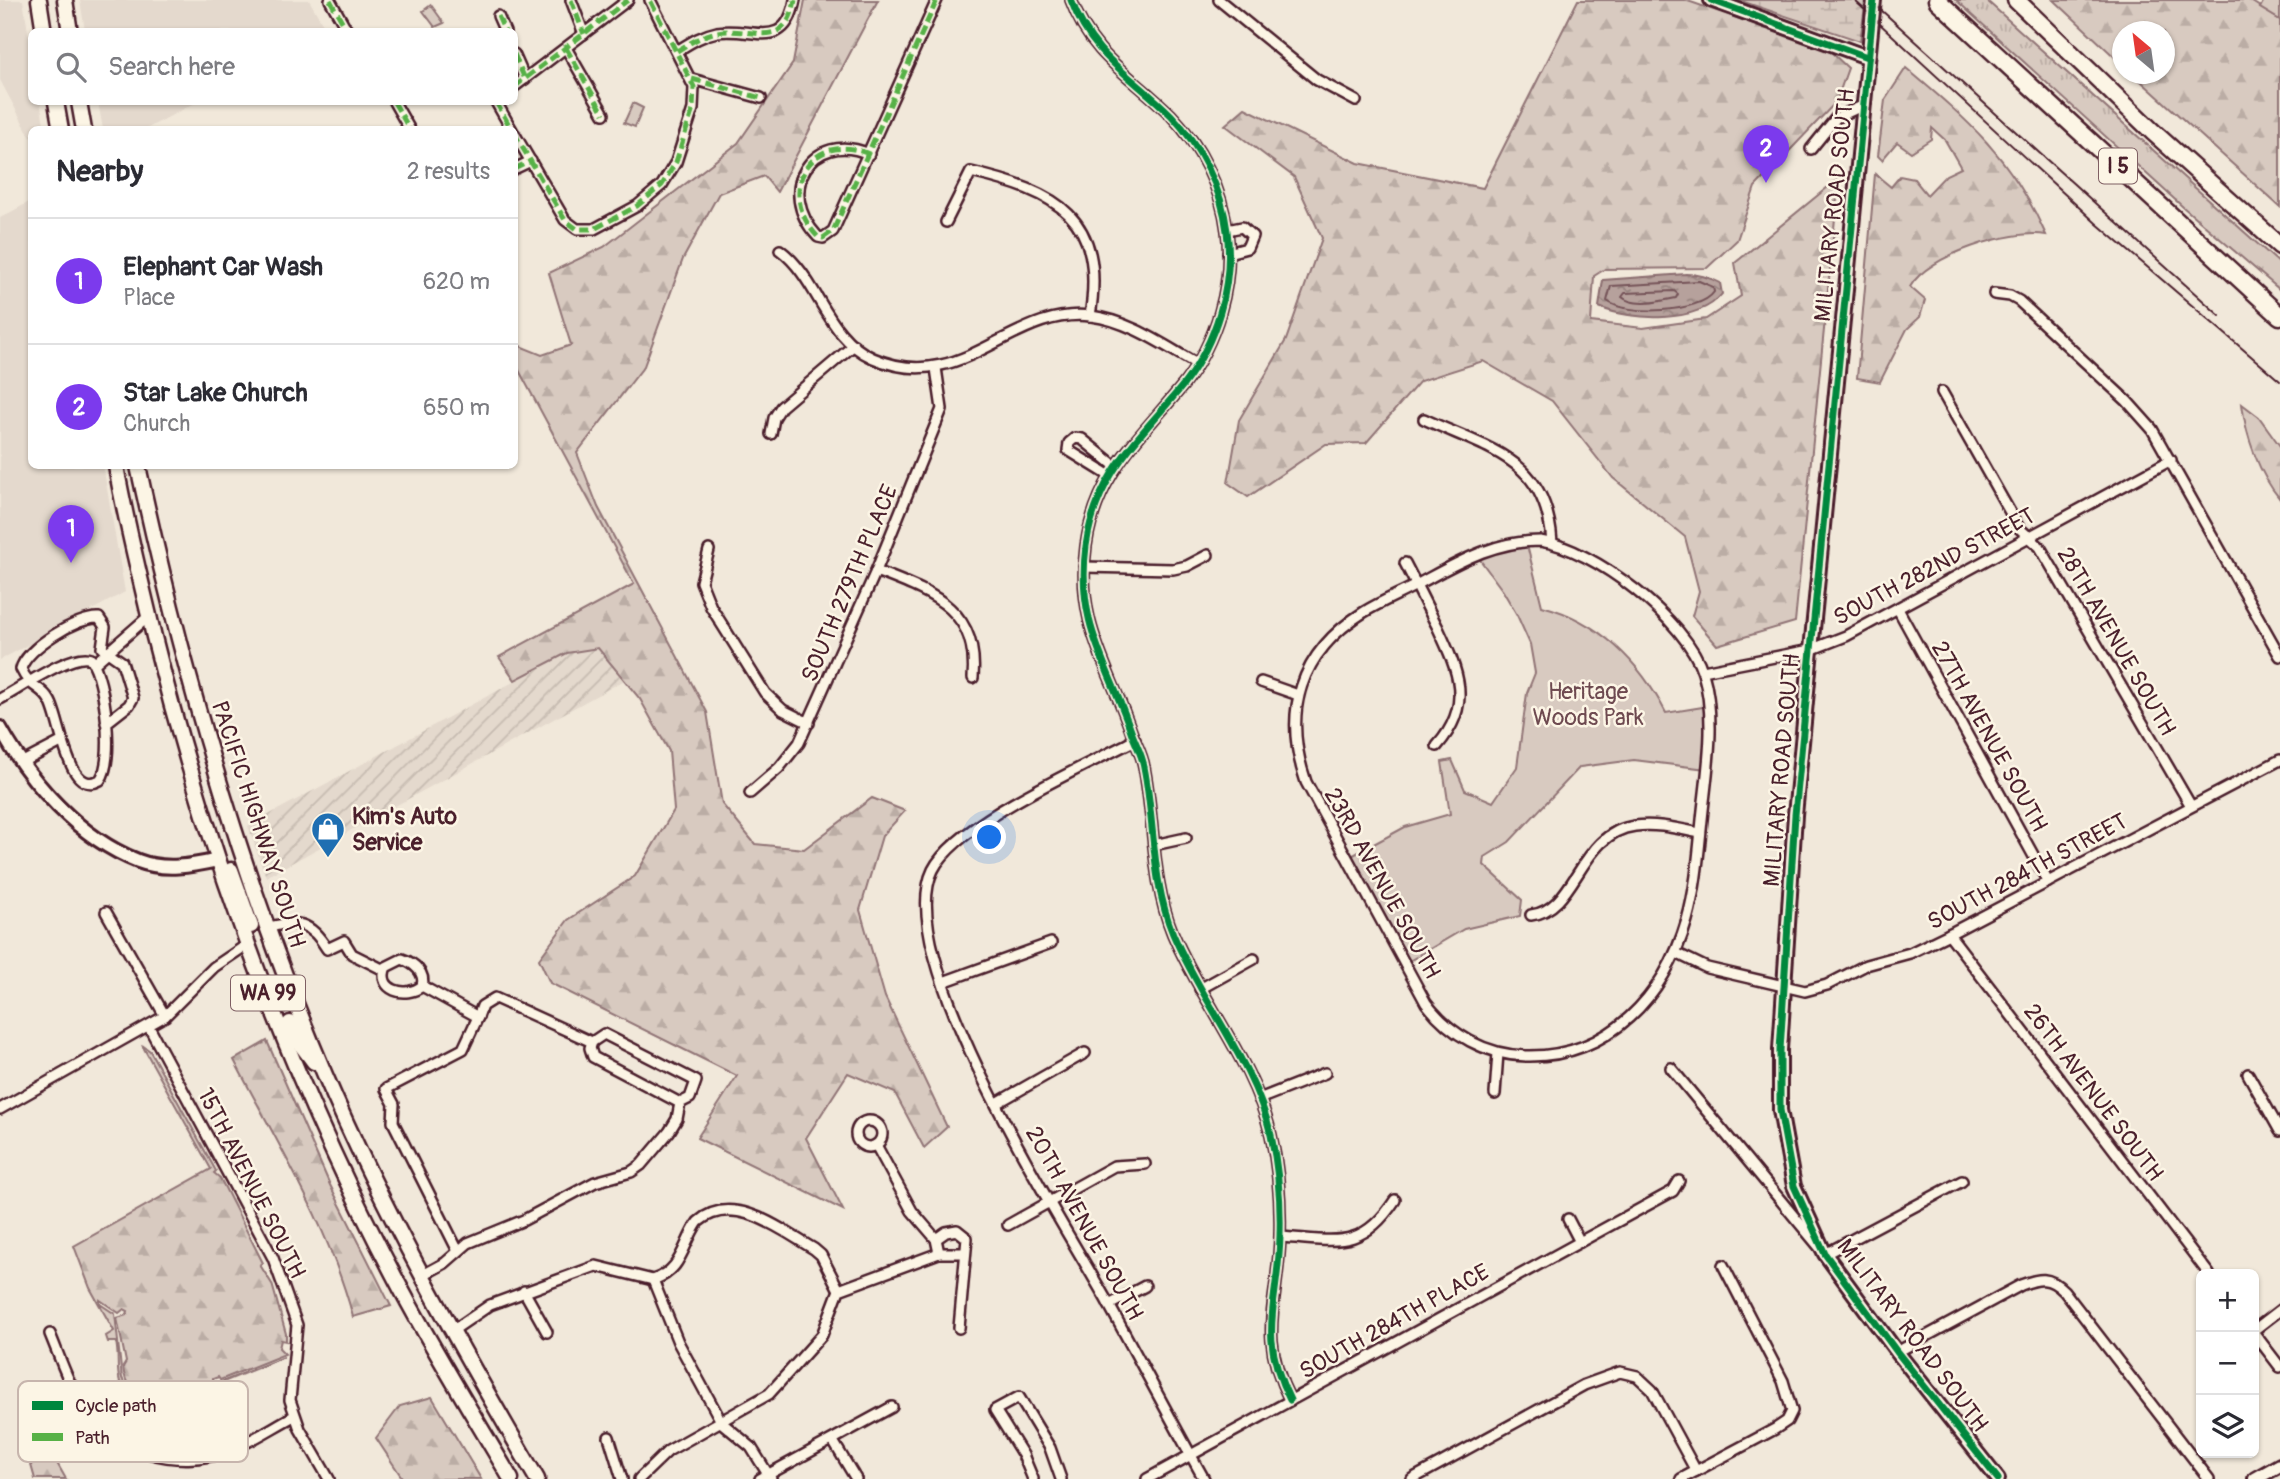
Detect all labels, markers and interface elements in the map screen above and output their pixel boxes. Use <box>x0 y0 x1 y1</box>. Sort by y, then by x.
north arrow <box>2112 21 2175 84</box>
search box <box>28 28 518 105</box>
icon: search <box>52 48 90 86</box>
text: Search here <box>108 51 235 83</box>
street label: MILITARY ROAD SOUTH <box>1808 87 1861 323</box>
pin: 2 <box>1743 125 1789 183</box>
road number: I 5 <box>2099 148 2137 184</box>
text: Nearby <box>56 153 143 190</box>
text: 2 results <box>407 157 490 186</box>
text: Elephant Car Wash <box>123 251 323 283</box>
text: 1 <box>75 267 84 296</box>
text: 620 m <box>423 267 490 296</box>
text: Place <box>123 283 175 312</box>
text: Star Lake Church <box>123 377 308 409</box>
text: 2 <box>73 393 85 422</box>
text: 650 m <box>423 393 490 422</box>
text: Church <box>123 409 190 438</box>
street label: SOUTH 279TH PLACE <box>795 480 904 686</box>
street label: SOUTH 282ND STREET <box>1829 501 2040 632</box>
pin: 1 <box>48 505 94 563</box>
street label: 28TH AVENUE SOUTH <box>2051 542 2182 741</box>
street label: 27TH AVENUE SOUTH <box>1925 636 2054 837</box>
street label: MILITARY ROAD SOUTH <box>1757 652 1806 888</box>
park label: Heritage Woods Park <box>1532 677 1644 732</box>
street label: PACIFIC HIGHWAY SOUTH <box>205 697 312 951</box>
street label: 23RD AVENUE SOUTH <box>1318 783 1447 984</box>
place label: Kim's Auto Service <box>352 802 458 857</box>
street label: SOUTH 284TH STREET <box>1922 806 2132 936</box>
shop icon: Kim's Auto Service <box>309 810 347 859</box>
your location <box>972 820 1006 854</box>
road number: WA 99 <box>231 976 305 1010</box>
street label: 26TH AVENUE SOUTH <box>2017 998 2170 1187</box>
street label: 15TH AVENUE SOUTH <box>191 1083 312 1283</box>
street label: 20TH AVENUE SOUTH <box>1019 1121 1150 1325</box>
street label: MILITARY ROAD SOUTH <box>1831 1233 1995 1437</box>
street label: SOUTH 284TH PLACE <box>1294 1257 1494 1386</box>
map controls <box>2196 1269 2259 1458</box>
button: + <box>2196 1269 2259 1332</box>
button: − <box>2196 1332 2259 1395</box>
legend <box>18 1381 248 1462</box>
text: Cycle path <box>75 1394 156 1418</box>
button: layers <box>2196 1395 2259 1458</box>
text: Path <box>75 1426 110 1450</box>

